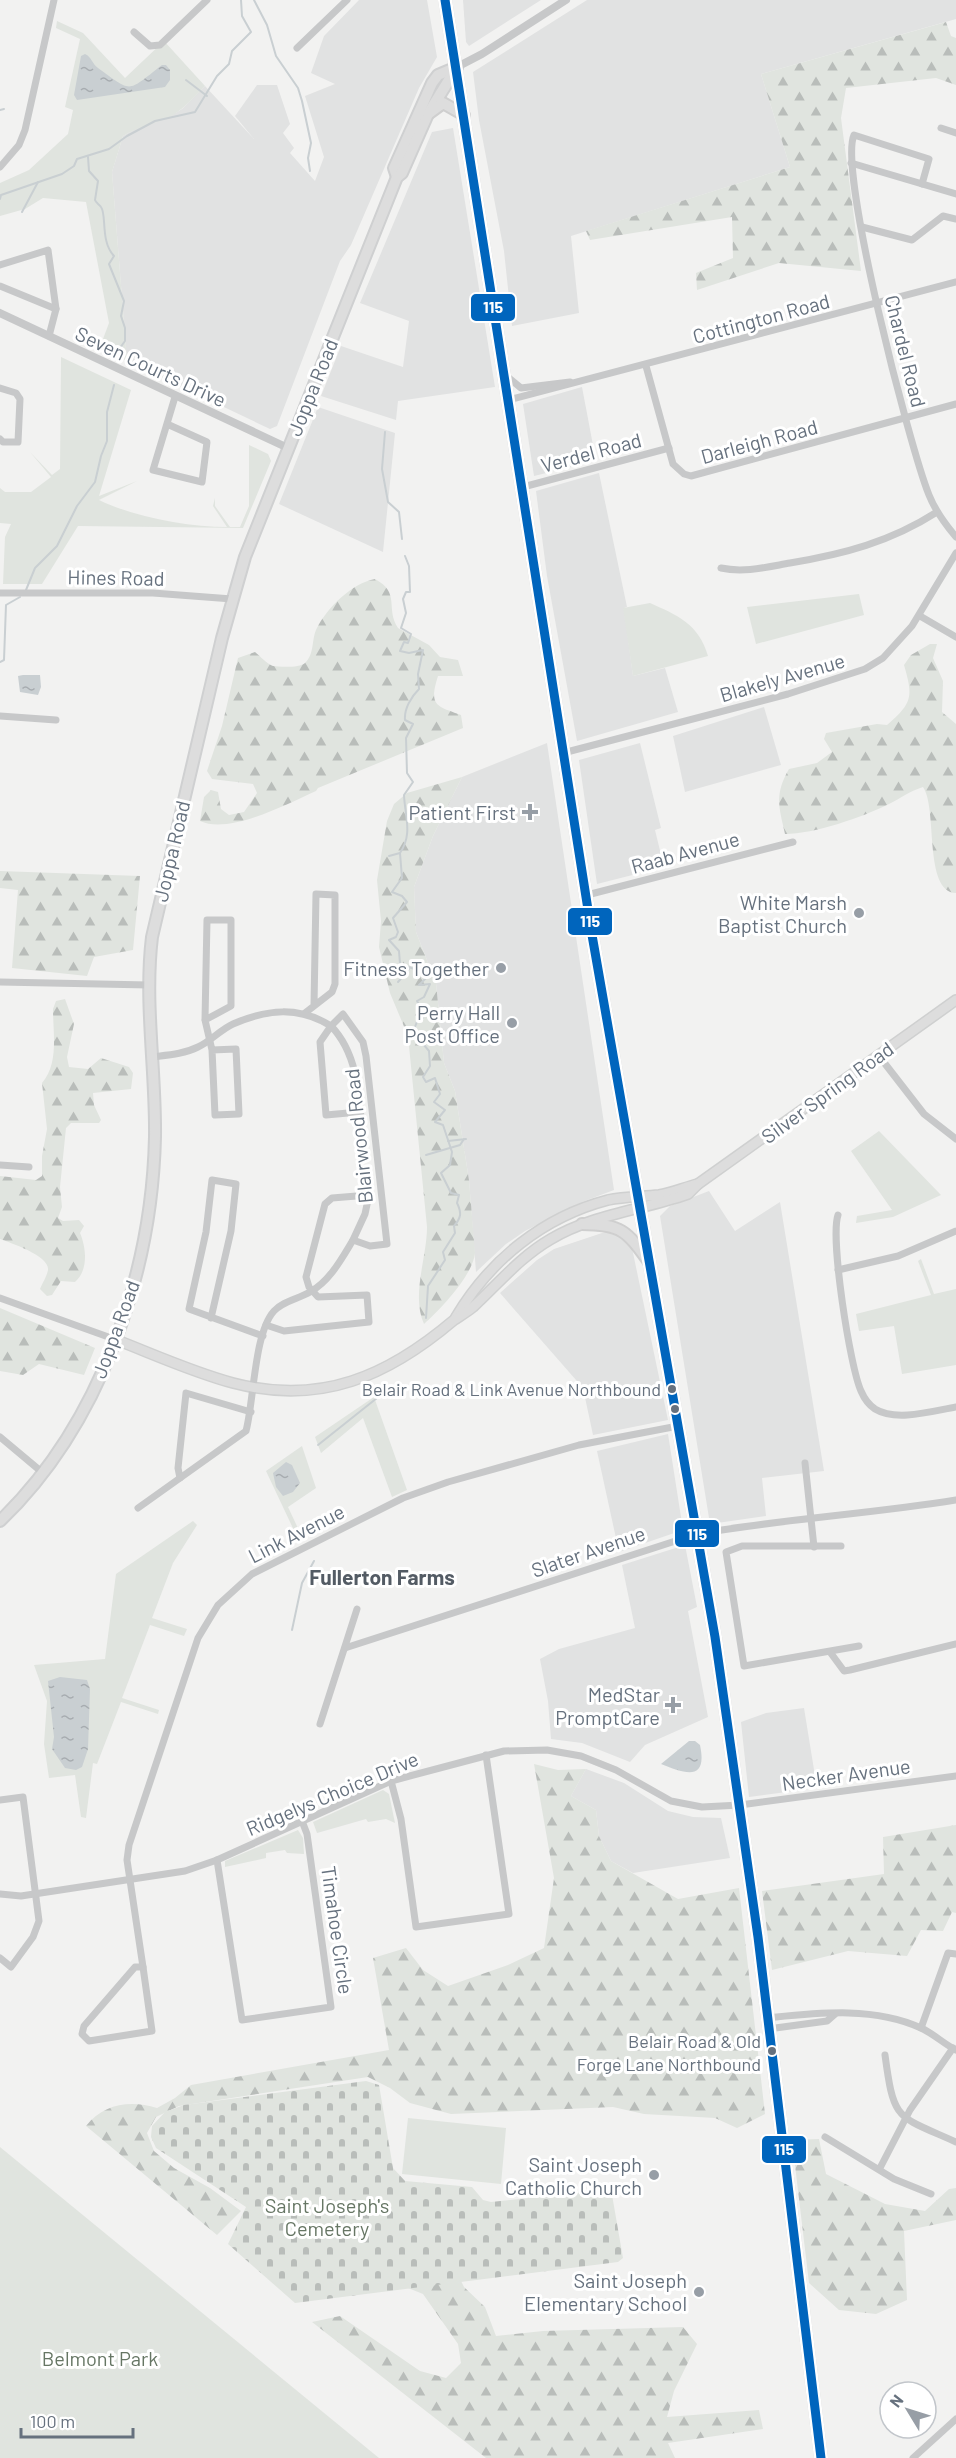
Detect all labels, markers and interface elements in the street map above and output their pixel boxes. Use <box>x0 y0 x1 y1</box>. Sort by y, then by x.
street label: Cottington Road <box>690 288 832 348</box>
street label: Chardel Road <box>880 292 932 410</box>
line badge: 115 <box>470 293 516 322</box>
text: 115 <box>483 297 503 316</box>
street label: Seven Courts Drive <box>72 321 230 411</box>
street label: Joppa Road <box>282 335 342 439</box>
street label: Darleigh Road <box>698 414 820 468</box>
street label: Verdel Road <box>538 427 644 477</box>
street label: Hines Road <box>67 564 165 590</box>
street label: Blakely Avenue <box>717 648 847 706</box>
street label: Joppa Road <box>148 798 194 904</box>
place label: Patient First <box>408 800 516 824</box>
marker: Patient First <box>521 803 539 821</box>
street label: Raab Avenue <box>628 826 742 878</box>
place label: White Marsh Baptist Church <box>718 890 847 937</box>
marker: White Marsh Baptist Church <box>852 906 866 920</box>
line badge: 115 <box>567 907 613 936</box>
text: 115 <box>580 911 600 930</box>
place label: Fitness Together <box>343 956 489 980</box>
marker: Fitness Together <box>494 961 508 975</box>
place label: Perry Hall Post Office <box>405 1000 500 1047</box>
marker: Perry Hall Post Office <box>505 1016 519 1030</box>
street label: Silver Spring Road <box>756 1036 898 1148</box>
street label: Blairwood Road <box>339 1067 377 1205</box>
street label: Joppa Road <box>86 1277 144 1381</box>
place label: Belair Road & Link Avenue Northbound <box>362 1378 661 1400</box>
marker: Belair Road & Link Avenue Northbound <box>666 1383 678 1395</box>
unlabelled marker <box>669 1403 681 1415</box>
street label: Link Avenue <box>244 1499 348 1567</box>
line badge: 115 <box>674 1519 720 1548</box>
street label: Slater Avenue <box>528 1520 648 1582</box>
text: 115 <box>687 1524 707 1543</box>
district label: Fullerton Farms <box>309 1564 455 1589</box>
place label: MedStar PromptCare <box>555 1682 660 1729</box>
marker: MedStar PromptCare <box>664 1696 682 1714</box>
street label: Ridgelys Choice Drive <box>242 1746 422 1840</box>
street label: Necker Avenue <box>780 1753 912 1795</box>
street label: Timahoe Circle <box>317 1864 359 1996</box>
place label: Belair Road & Old Forge Lane Northbound <box>577 2030 761 2075</box>
marker: Belair Road & Old Forge Lane Northbound <box>766 2045 778 2057</box>
line badge: 115 <box>761 2135 807 2164</box>
text: 115 <box>774 2139 794 2158</box>
place label: Saint Joseph Catholic Church <box>505 2152 642 2199</box>
marker: Saint Joseph Catholic Church <box>647 2168 661 2182</box>
park label: Saint Joseph's Cemetery <box>265 2193 389 2240</box>
place label: Saint Joseph Elementary School <box>524 2268 687 2315</box>
marker: Saint Joseph Elementary School <box>692 2285 706 2299</box>
park label: Belmont Park <box>42 2346 158 2370</box>
north arrow <box>878 2380 938 2440</box>
text: N <box>885 2390 907 2410</box>
scale bar <box>21 2401 134 2439</box>
text: 100 m <box>30 2410 75 2432</box>

